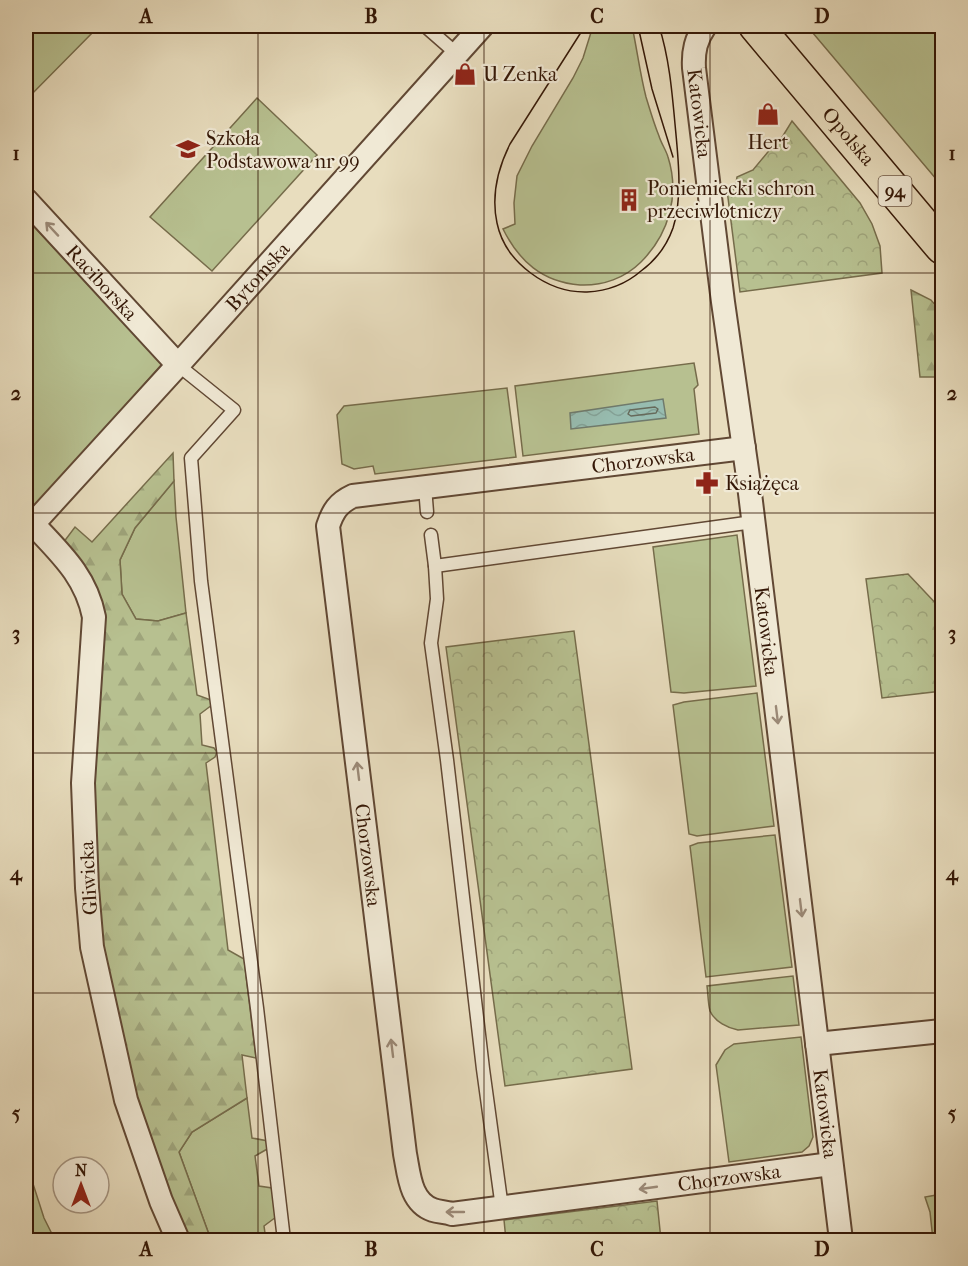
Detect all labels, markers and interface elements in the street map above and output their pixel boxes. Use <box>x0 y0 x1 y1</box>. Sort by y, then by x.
text: A <box>138 5 154 28</box>
text: B <box>364 5 378 28</box>
text: C <box>590 5 604 28</box>
text: D <box>814 5 830 28</box>
shop icon: U Zenka <box>452 61 478 87</box>
place label: U Zenka <box>483 63 558 86</box>
street label: Katowicka <box>682 67 716 160</box>
shop icon: Hert <box>755 101 781 127</box>
street label: Opolska <box>817 103 880 171</box>
place label: Szkoła Podstawowa nr 99 <box>206 127 360 173</box>
place label: Hert <box>747 131 789 154</box>
school or university icon: Szkoła Podstawowa nr 99 <box>175 136 201 162</box>
text: 1 <box>12 142 20 165</box>
text: 1 <box>948 142 956 165</box>
road number: 94 <box>878 176 912 206</box>
place label: Poniemiecki schron przeciwlotniczy <box>646 177 815 223</box>
building icon: Poniemiecki schron przeciwlotniczy <box>616 187 642 213</box>
one-way arrow <box>45 222 60 237</box>
street label: Bytomska <box>221 237 295 316</box>
street label: Raciborska <box>61 240 143 326</box>
text: 2 <box>11 382 21 405</box>
text: 2 <box>947 382 957 405</box>
street label: Chorzowska <box>590 443 697 478</box>
pharmacy icon: Książęca <box>694 470 720 496</box>
place label: Książęca <box>725 472 800 495</box>
street label: Katowicka <box>749 585 783 678</box>
text: 3 <box>12 622 20 645</box>
text: 3 <box>948 622 956 645</box>
one-way arrow <box>772 704 783 724</box>
one-way arrow <box>353 762 364 781</box>
street label: Chorzowska <box>350 802 386 909</box>
street label: Gliwicka <box>75 840 102 916</box>
text: 4 <box>9 862 23 886</box>
text: 4 <box>945 862 959 886</box>
one-way arrow <box>795 898 806 918</box>
one-way arrow <box>387 1038 398 1058</box>
street label: Katowicka <box>808 1067 842 1160</box>
text: 5 <box>12 1102 21 1125</box>
text: 5 <box>948 1102 957 1125</box>
north arrow <box>51 1155 111 1215</box>
street label: Chorzowska <box>676 1160 783 1196</box>
text: N <box>75 1161 88 1180</box>
one-way arrow <box>639 1183 658 1194</box>
one-way arrow <box>445 1206 465 1218</box>
text: A <box>138 1238 154 1261</box>
text: B <box>364 1238 378 1261</box>
text: C <box>590 1238 604 1261</box>
text: D <box>814 1238 830 1261</box>

